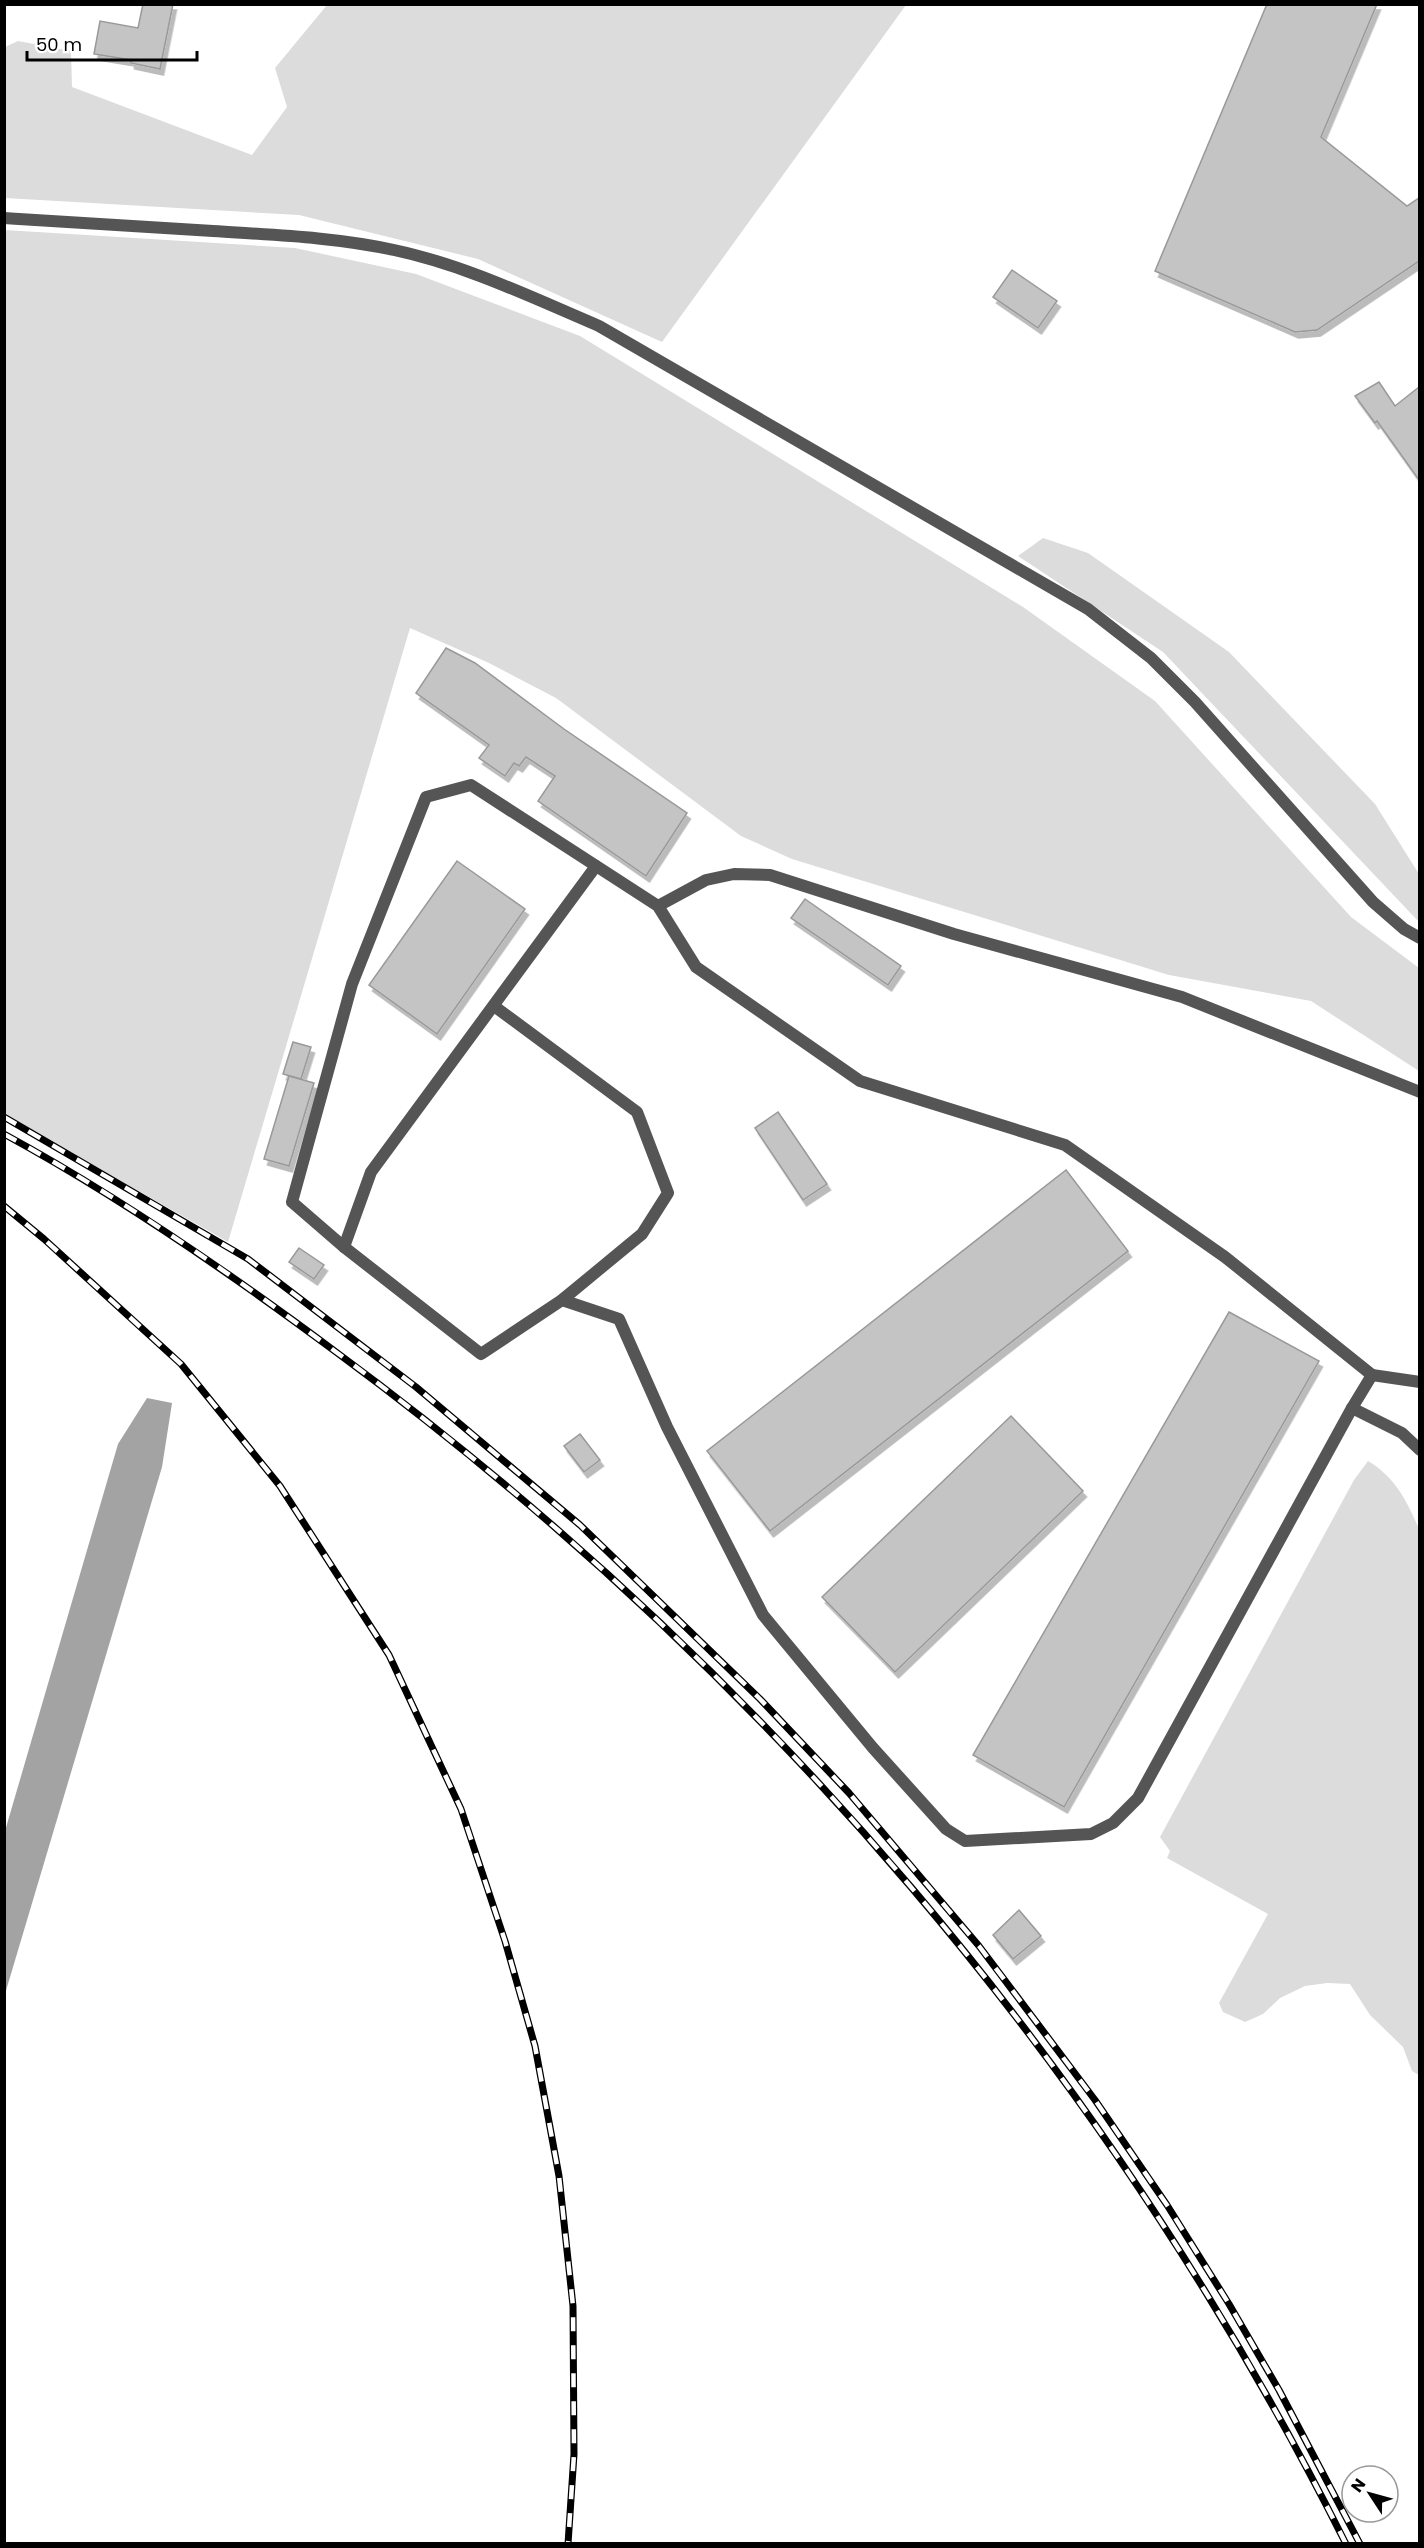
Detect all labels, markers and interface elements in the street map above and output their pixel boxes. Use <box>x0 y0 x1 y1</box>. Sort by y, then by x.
scale bar <box>27 24 196 62</box>
text: 50 m <box>36 32 82 57</box>
north arrow <box>1340 2464 1400 2524</box>
text: N <box>1345 2474 1371 2497</box>

